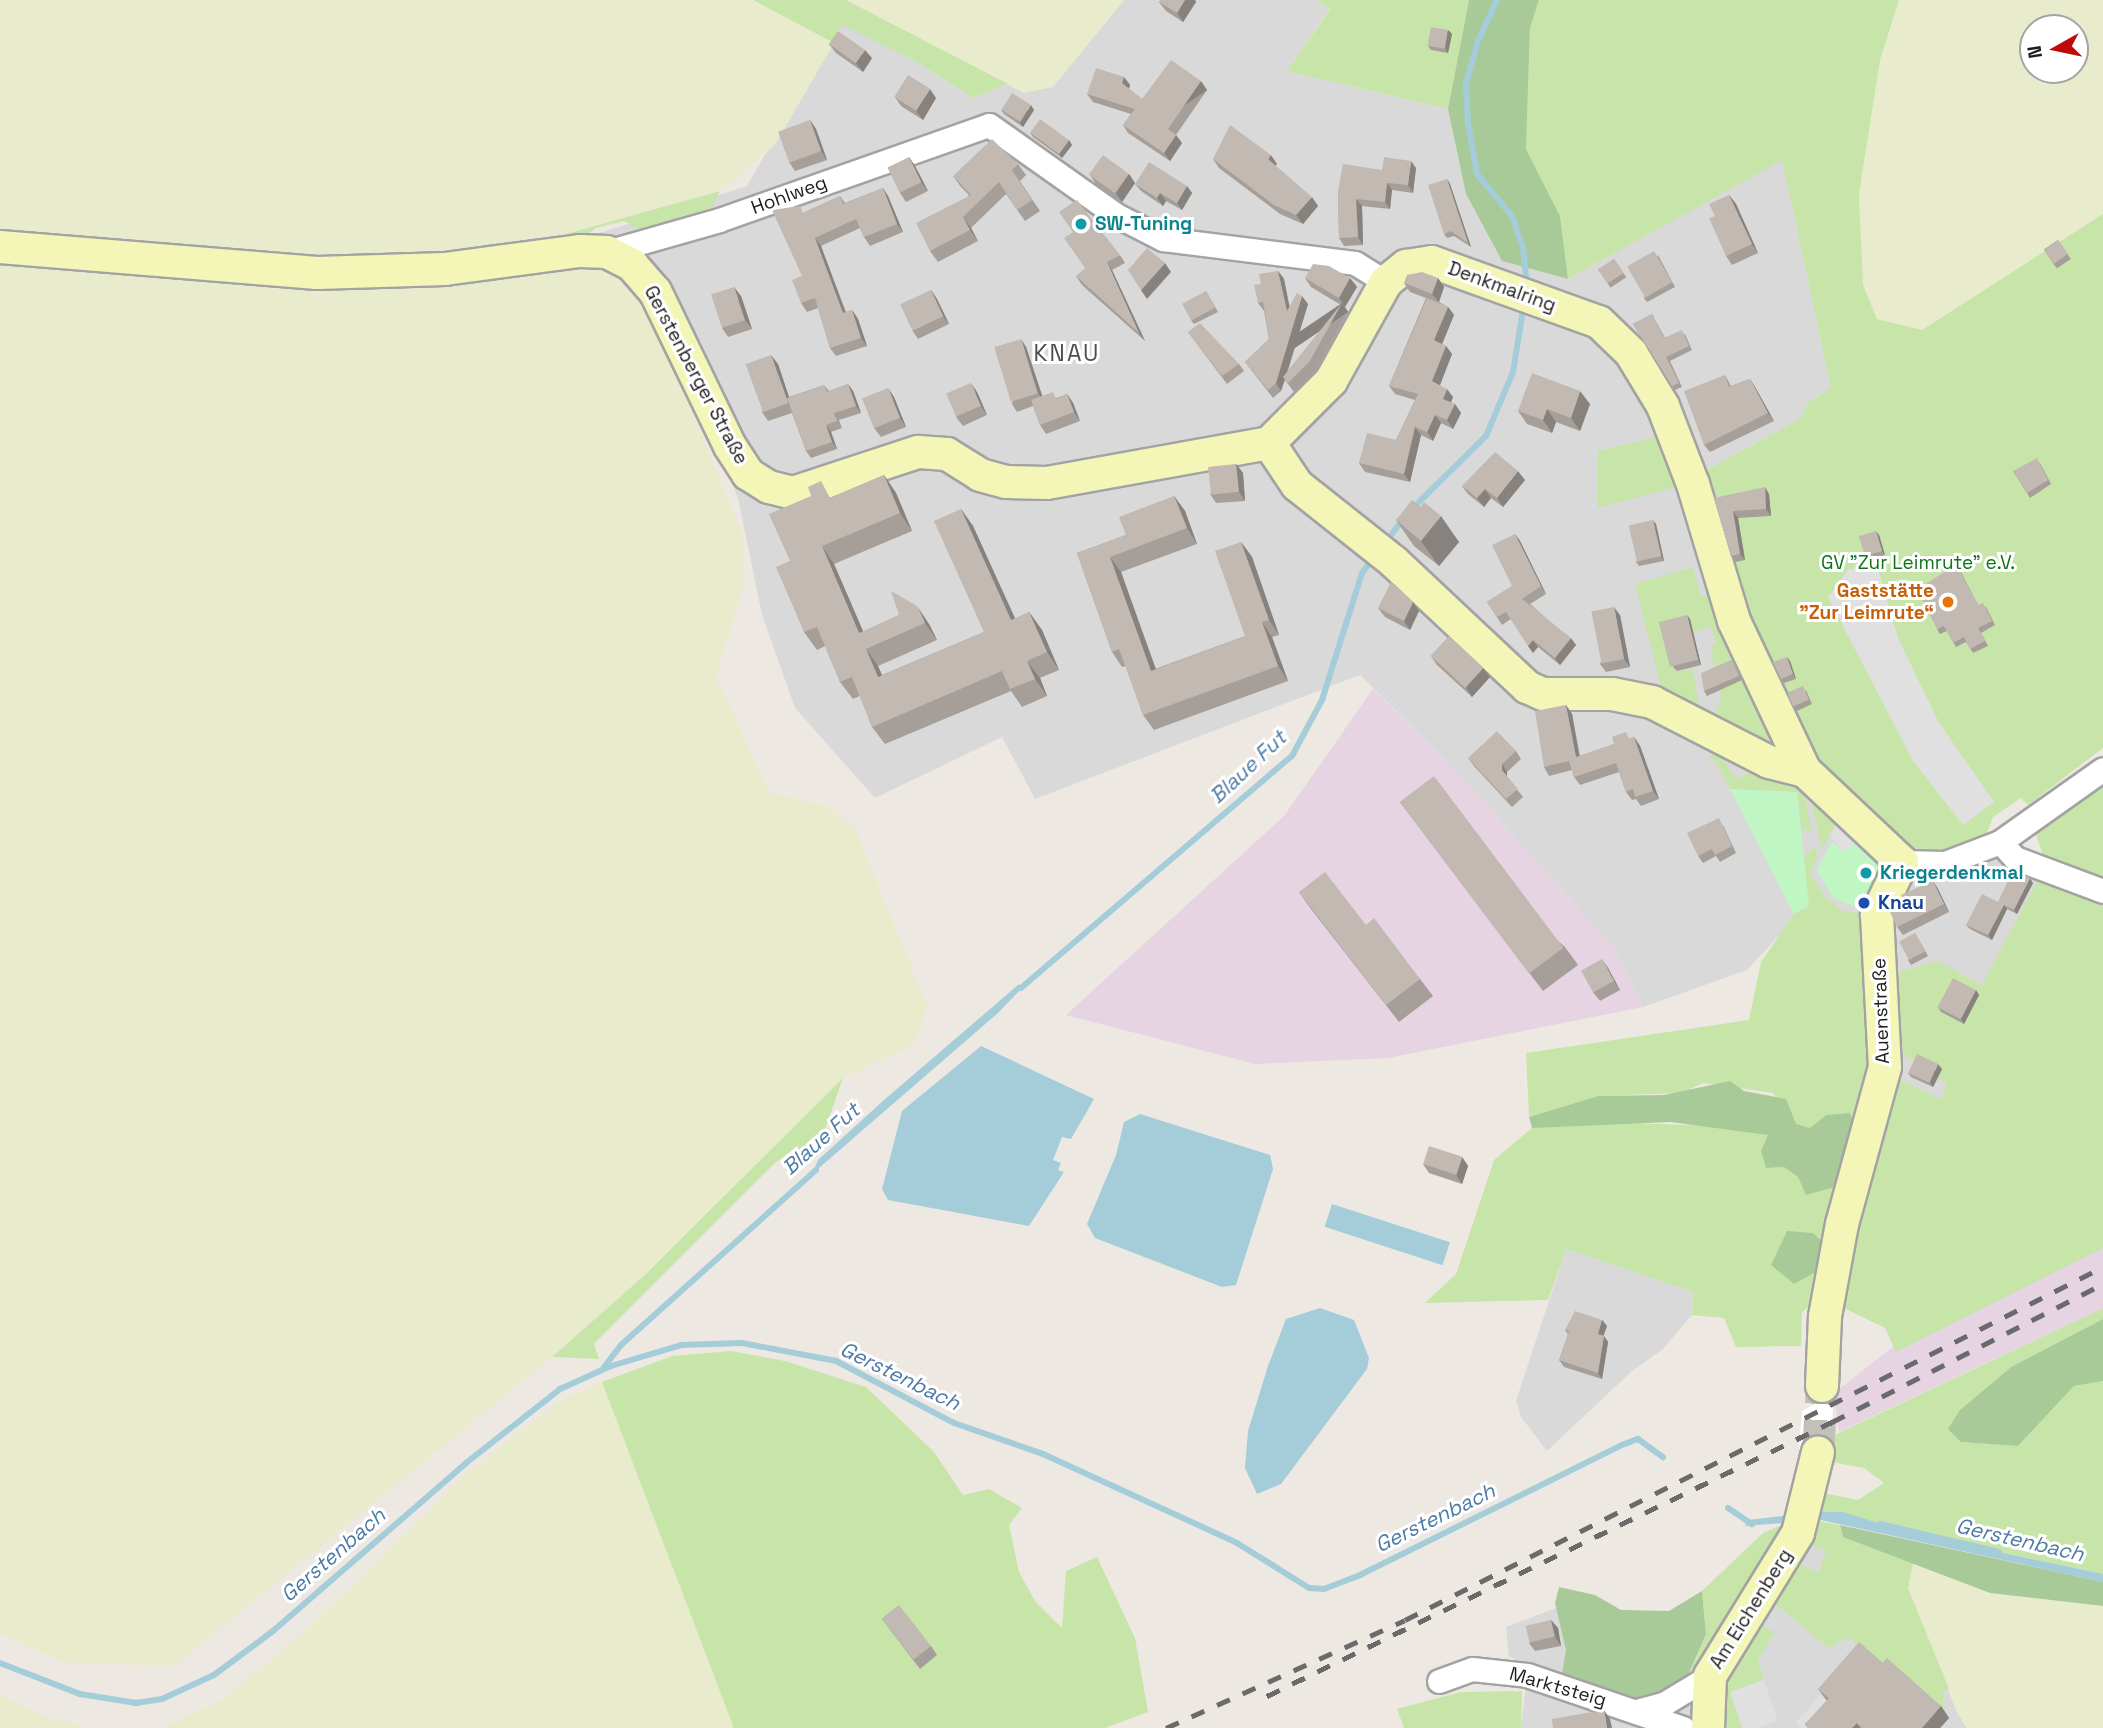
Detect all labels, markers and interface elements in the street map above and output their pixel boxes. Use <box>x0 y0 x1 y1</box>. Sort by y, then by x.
north arrow <box>2019 14 2089 84</box>
text: N <box>2021 44 2048 60</box>
street label: Hohlweg <box>748 171 830 219</box>
place label: SW-Tuning <box>1095 213 1192 235</box>
marker: SW-Tuning <box>1073 216 1089 232</box>
street label: Denkmalring <box>1445 257 1559 317</box>
street label: Gerstenberger Straße <box>639 282 753 468</box>
district label: KNAU <box>1034 339 1100 367</box>
park label: GV "Zur Leimrute" e.V. <box>1821 552 2015 574</box>
place label: Gaststätte "Zur Leimrute“ <box>1799 580 1934 624</box>
marker: Gaststätte "Zur Leimrute“ <box>1940 594 1956 610</box>
water label: Blaue Fut <box>1205 725 1291 809</box>
place label: Kriegerdenkmal <box>1880 862 2023 884</box>
marker: Kriegerdenkmal <box>1858 865 1874 881</box>
place label: Knau <box>1878 892 1924 914</box>
marker: Knau <box>1856 895 1872 911</box>
street label: Auenstraße <box>1868 958 1894 1064</box>
water label: Blaue Fut <box>777 1098 865 1180</box>
water label: Gerstenbach <box>836 1336 964 1416</box>
water label: Gerstenbach <box>1371 1478 1499 1558</box>
water label: Gerstenbach <box>276 1503 390 1607</box>
water label: Gerstenbach <box>1954 1513 2086 1567</box>
street label: Am Eichenberg <box>1705 1545 1797 1673</box>
street label: Marktsteig <box>1507 1662 1609 1712</box>

